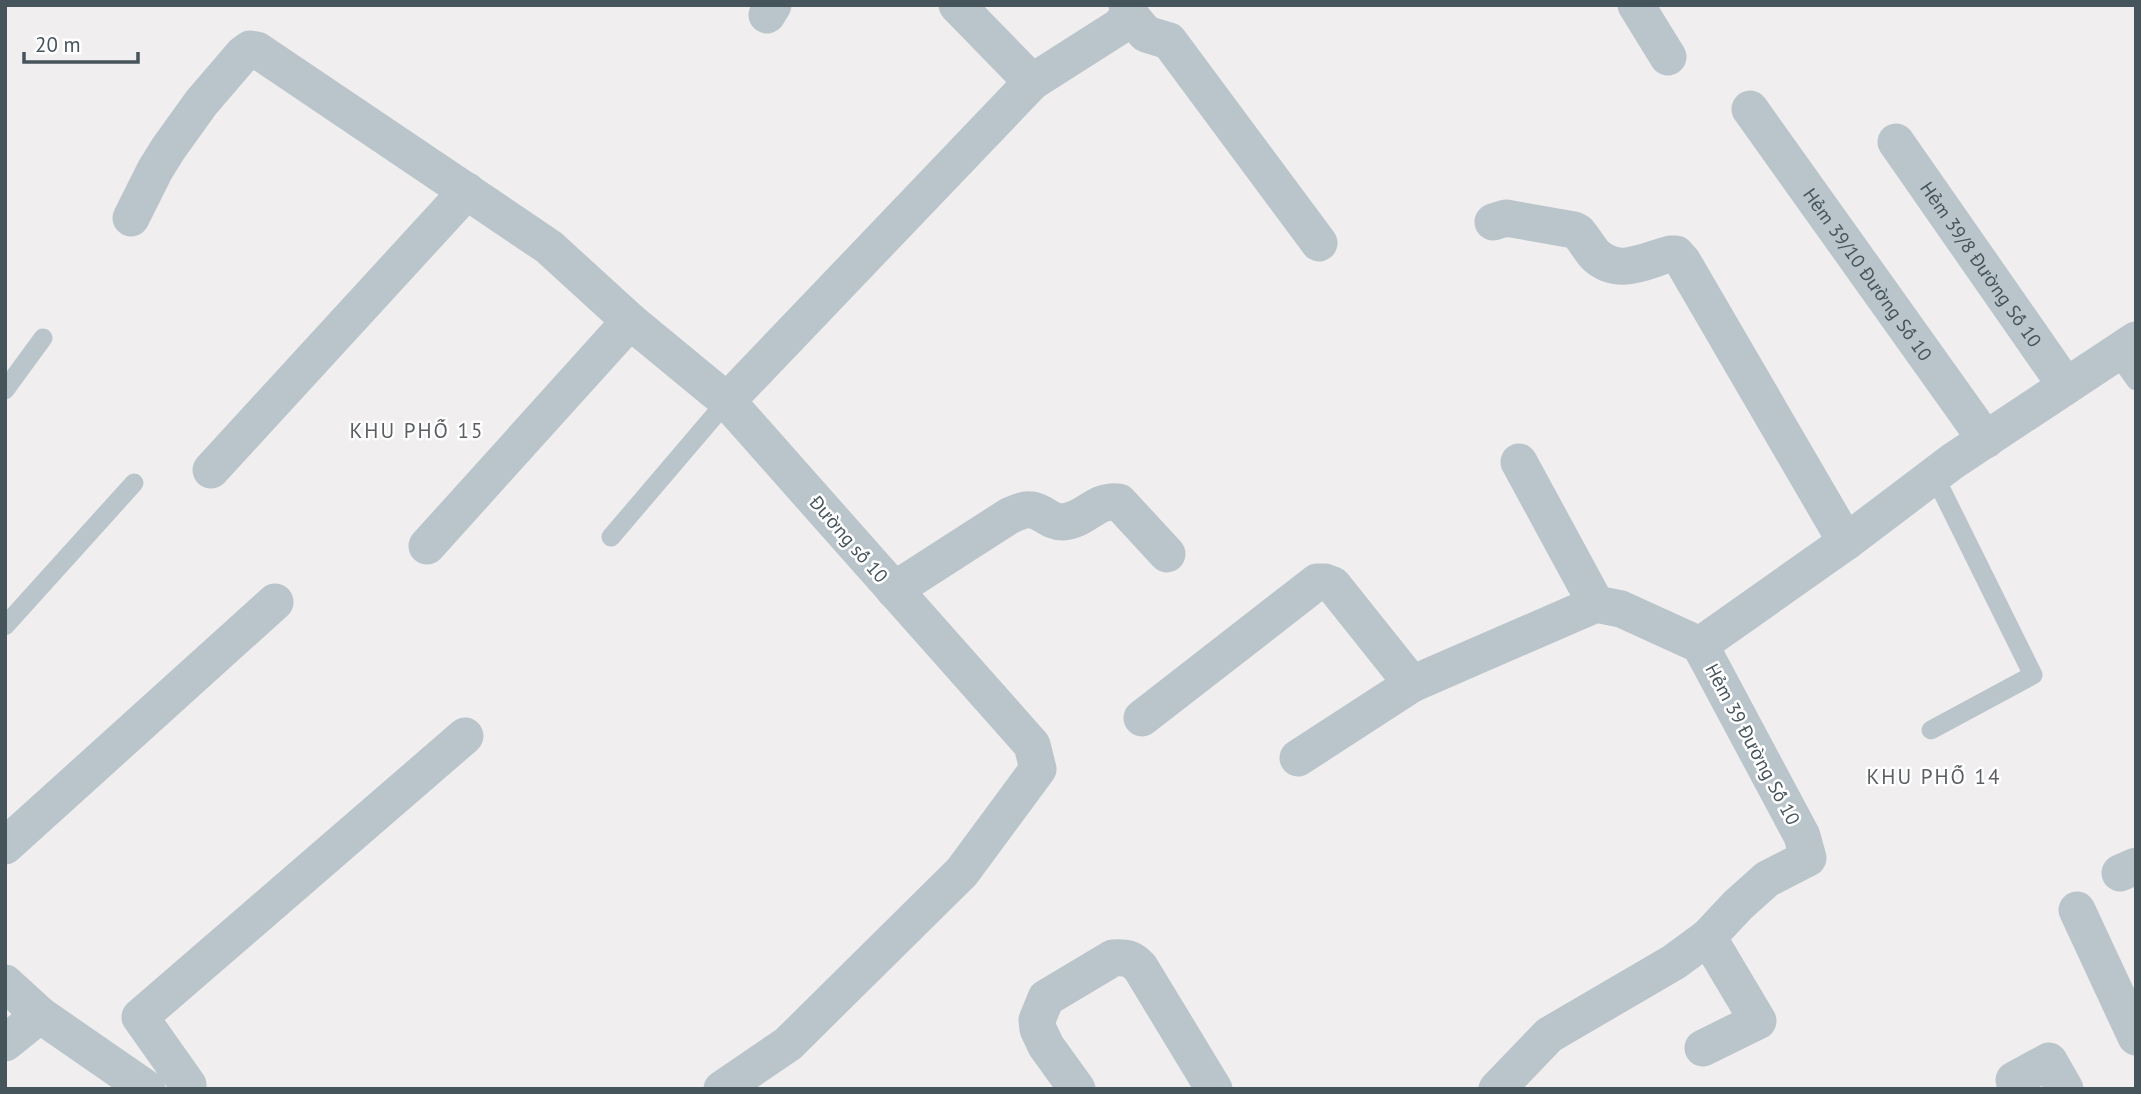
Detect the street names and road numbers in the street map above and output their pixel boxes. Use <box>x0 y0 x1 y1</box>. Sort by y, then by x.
street label: Hẻm 39/8 Đường Số 10 <box>1915 177 2047 352</box>
street label: Hẻm 39/10 Đường Số 10 <box>1798 183 1938 365</box>
street label: Đường số 10 <box>804 490 893 587</box>
street label: Hẻm 39 Đường Số 10 <box>1700 659 1806 829</box>

